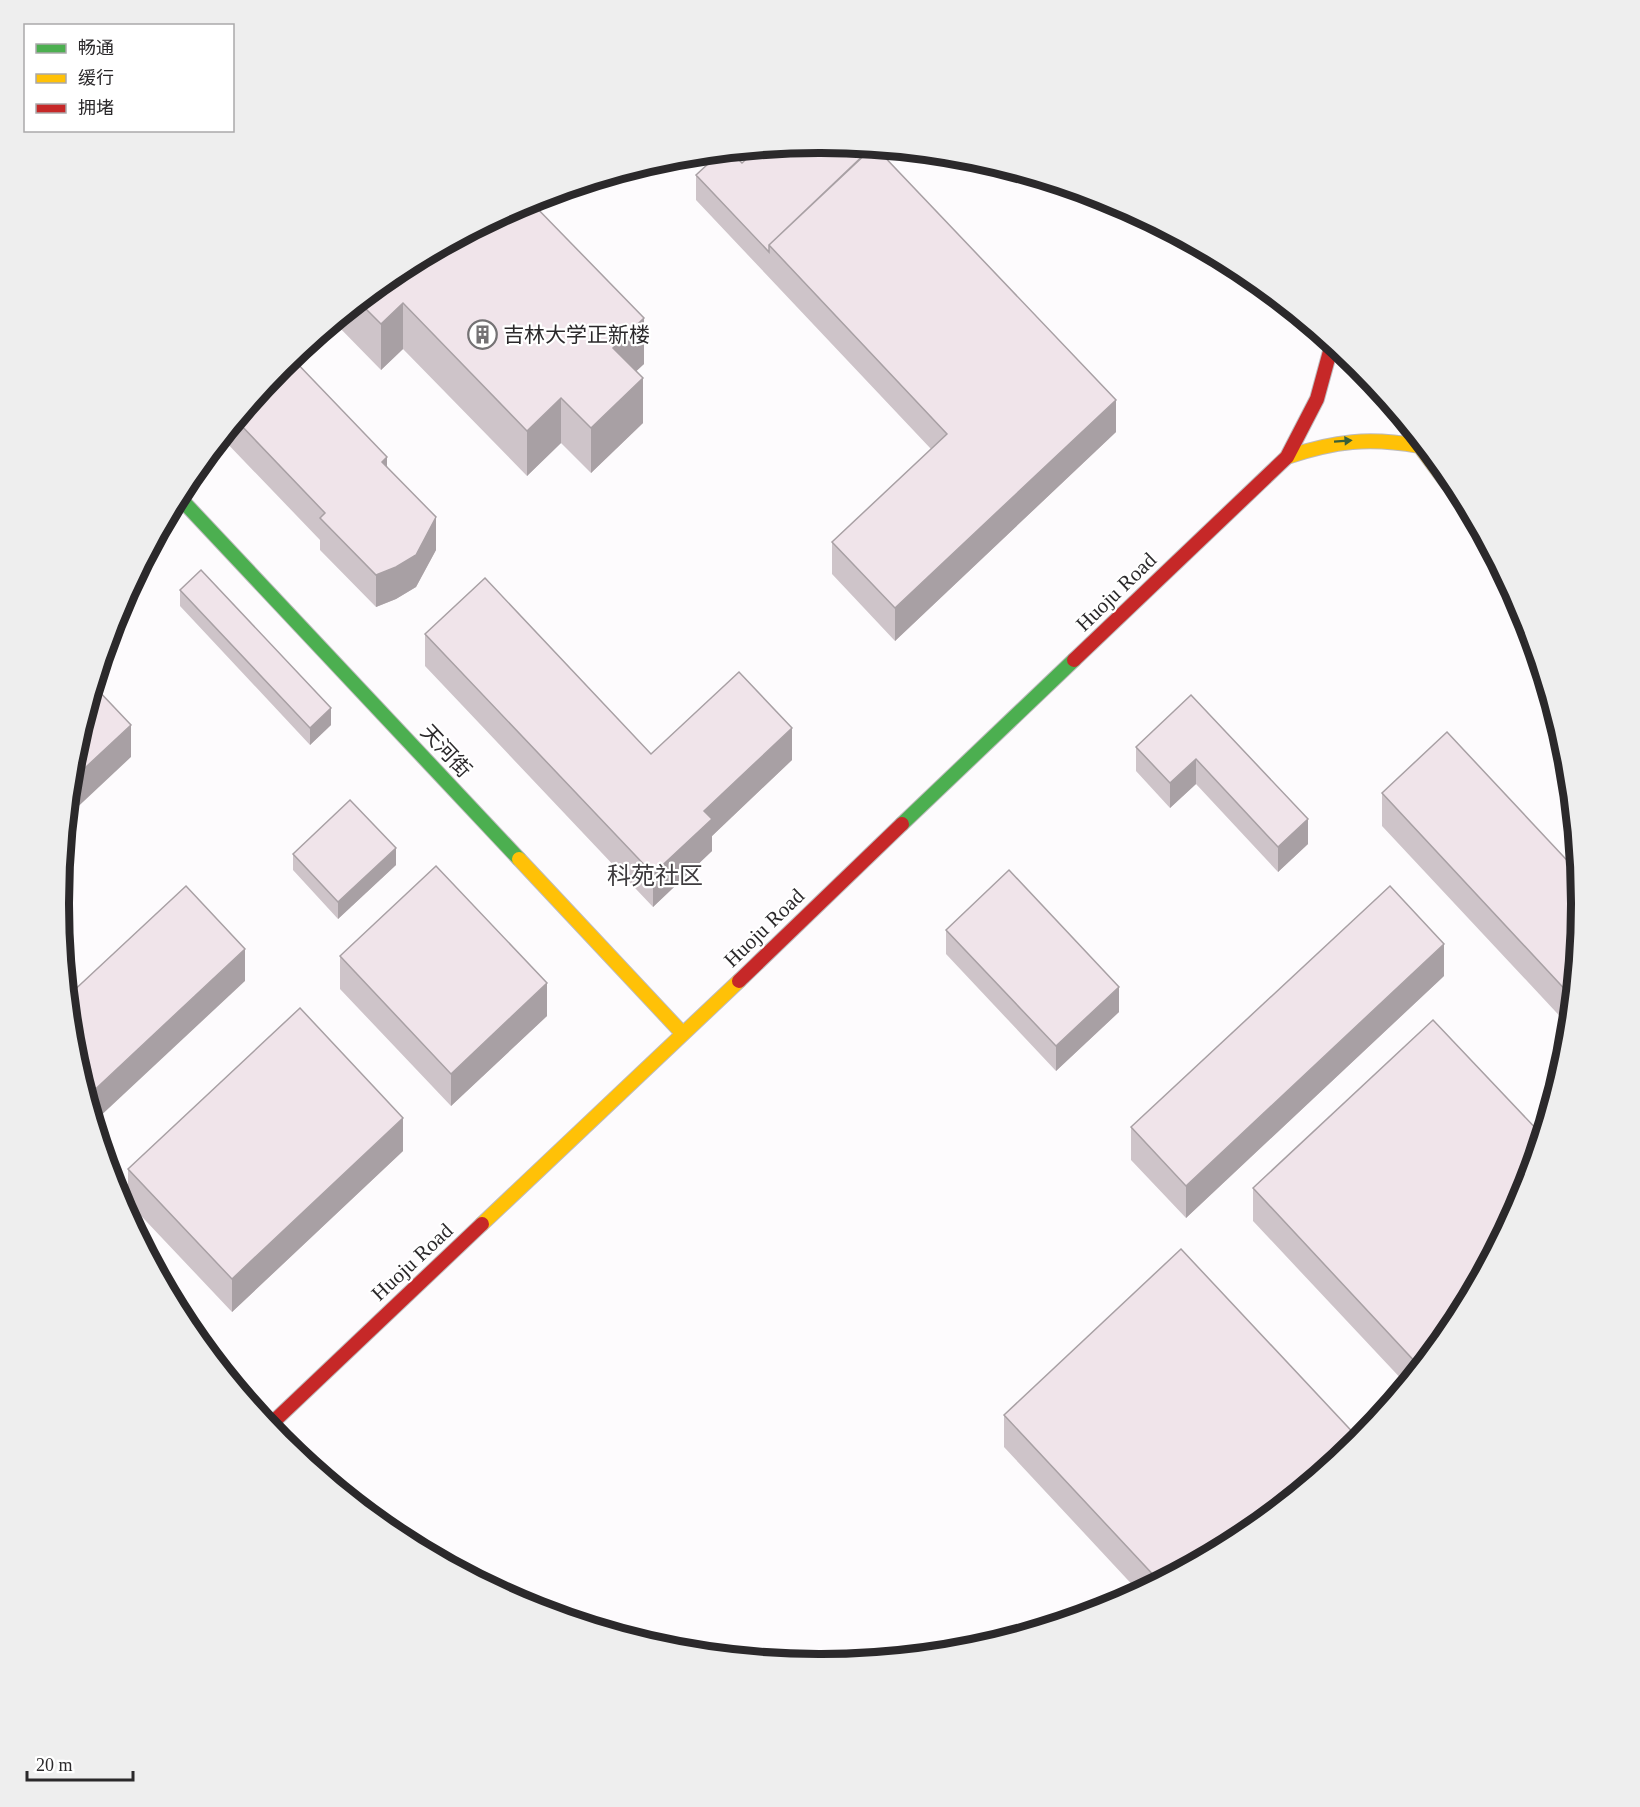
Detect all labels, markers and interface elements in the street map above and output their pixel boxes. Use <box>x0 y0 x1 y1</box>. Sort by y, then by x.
legend <box>24 24 234 132</box>
text: 畅通 <box>78 38 114 58</box>
text: 缓行 <box>78 68 114 88</box>
text: 拥堵 <box>78 98 114 118</box>
building icon: 吉林大学正新楼 <box>466 319 498 351</box>
place label: 吉林大学正新楼 <box>503 323 650 347</box>
one-way arrow <box>1334 436 1353 446</box>
street label: Huoju Road <box>1071 548 1161 636</box>
street label: 天河街 <box>416 720 476 782</box>
district label: 科苑社区 <box>607 863 703 889</box>
street label: Huoju Road <box>719 884 809 972</box>
street label: Huoju Road <box>366 1218 458 1306</box>
scale bar <box>27 1744 134 1782</box>
text: 20 m <box>36 1755 73 1775</box>

